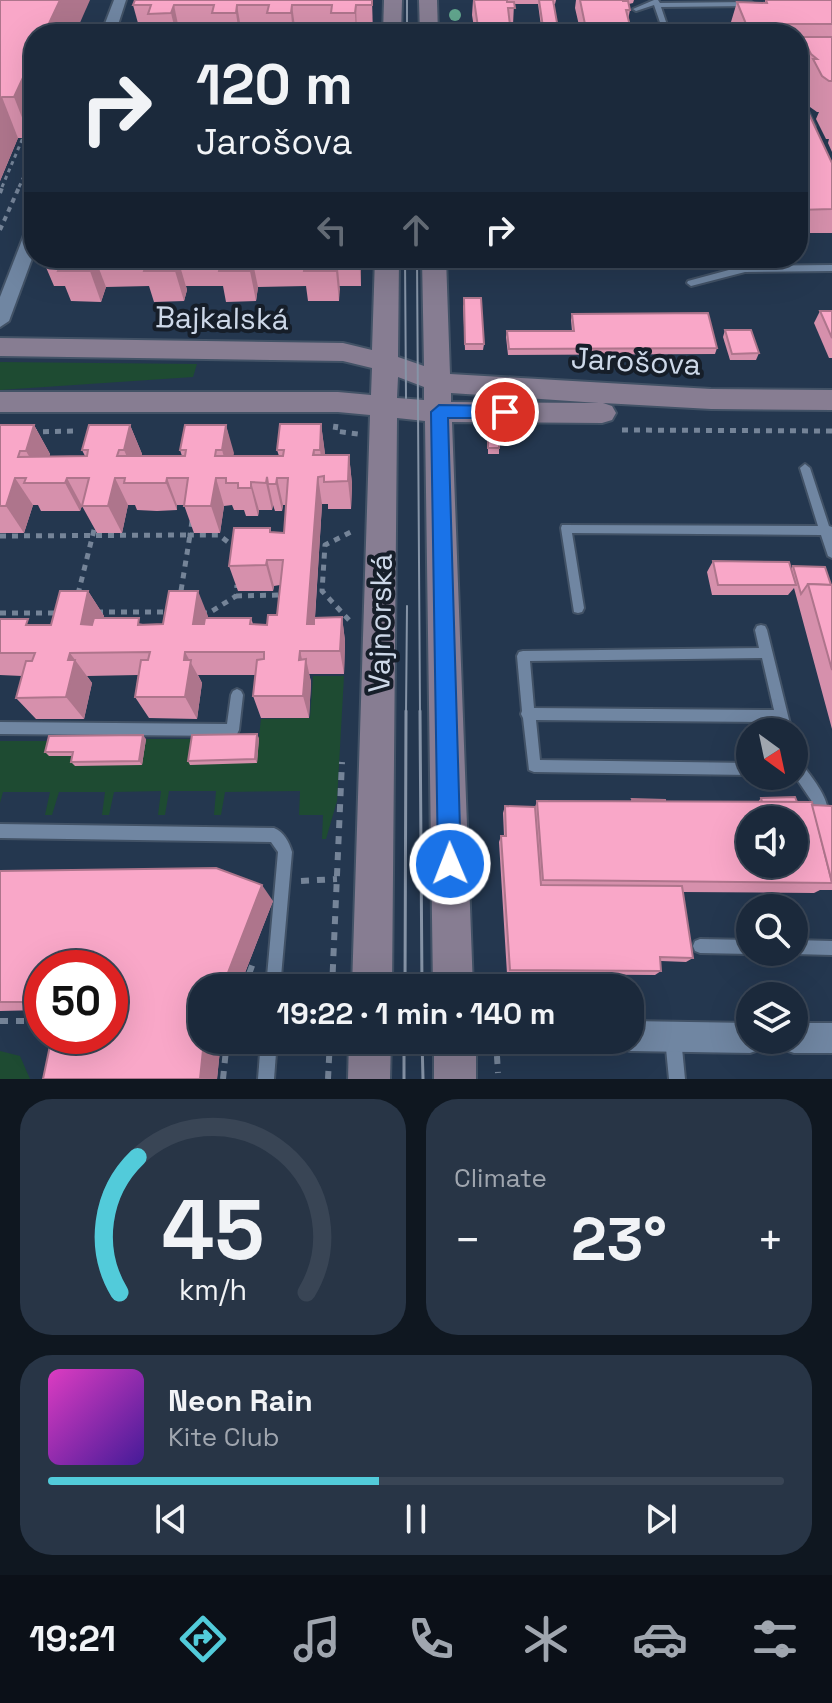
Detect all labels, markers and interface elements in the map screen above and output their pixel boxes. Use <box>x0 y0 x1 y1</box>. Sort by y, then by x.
text: 120 m <box>196 49 353 120</box>
icon: right <box>64 56 168 160</box>
text: Jarošova <box>196 119 352 165</box>
icon: left <box>310 208 354 252</box>
icon: ahead <box>394 208 438 252</box>
icon: right <box>478 208 522 252</box>
street label: Bajkalská <box>155 297 289 339</box>
street label: Jarošova <box>570 338 702 384</box>
pin <box>471 378 539 446</box>
icon: arrive <box>483 390 527 434</box>
street label: Vajnorská <box>359 553 401 693</box>
north arrow <box>736 718 808 790</box>
map controls <box>736 718 808 1054</box>
button: sound <box>736 806 808 878</box>
position arrow <box>408 822 492 906</box>
button: search <box>736 894 808 966</box>
speed limit sign: 50 <box>24 950 128 1054</box>
button: layers <box>736 982 808 1054</box>
text: 19:22 · 1 min · 140 m <box>277 994 555 1033</box>
text: Climate <box>454 1161 547 1195</box>
text: 45 <box>162 1177 264 1283</box>
text: 23° <box>571 1201 667 1278</box>
text: − <box>454 1212 481 1268</box>
text: + <box>757 1212 784 1268</box>
text: km/h <box>179 1272 247 1308</box>
text: Neon Rain <box>168 1381 313 1420</box>
text: Kite Club <box>168 1420 280 1454</box>
icon: previous <box>149 1497 193 1541</box>
icon: pause <box>394 1497 438 1541</box>
icon: next <box>639 1497 683 1541</box>
icon: directions <box>175 1611 231 1667</box>
icon: music <box>289 1611 345 1667</box>
icon: phone <box>403 1611 459 1667</box>
icon: climate <box>518 1611 574 1667</box>
icon: car <box>632 1611 688 1667</box>
icon: filters <box>747 1611 803 1667</box>
text: 19:21 <box>29 1616 116 1662</box>

